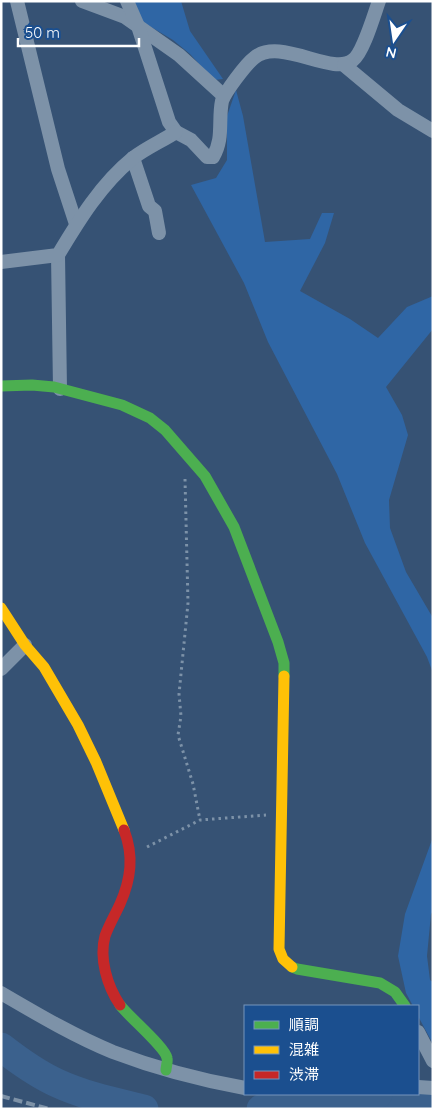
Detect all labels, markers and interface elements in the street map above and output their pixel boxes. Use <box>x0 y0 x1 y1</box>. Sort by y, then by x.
scale bar <box>18 15 139 47</box>
north arrow <box>369 15 419 65</box>
text: 50 m <box>25 23 60 42</box>
text: N <box>384 43 398 63</box>
legend <box>244 1005 419 1095</box>
text: 順調 <box>289 1015 319 1034</box>
text: 混雑 <box>289 1040 319 1059</box>
text: 渋滞 <box>289 1065 319 1084</box>

